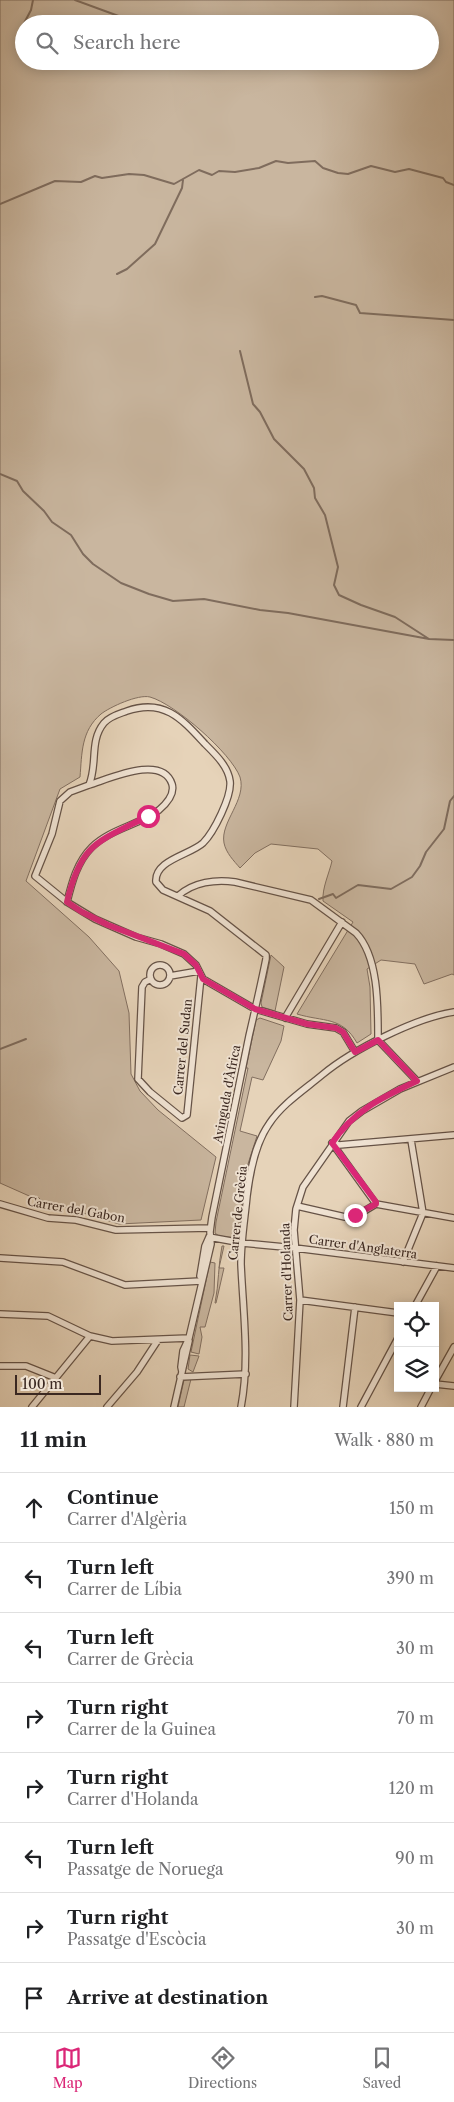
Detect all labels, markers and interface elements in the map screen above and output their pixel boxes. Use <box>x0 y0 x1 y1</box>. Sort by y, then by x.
search box <box>15 15 439 70</box>
icon: search <box>33 29 61 57</box>
text: Search here <box>73 31 181 54</box>
route start <box>137 805 160 828</box>
street label: Carrer del Sudan <box>170 998 195 1096</box>
street label: Avinguda d'Àfrica <box>208 1043 244 1145</box>
street label: Carrer de Grècia <box>225 1164 250 1261</box>
street label: Carrer del Gabon <box>26 1194 127 1226</box>
route end <box>344 1204 367 1227</box>
street label: Carrer d'Holanda <box>277 1222 296 1322</box>
street label: Carrer d'Anglaterra <box>308 1231 419 1262</box>
map controls <box>394 1302 439 1392</box>
button: locate <box>394 1302 439 1347</box>
button: layers <box>394 1347 439 1392</box>
scale bar <box>15 1372 101 1395</box>
text: 100 m <box>22 1375 62 1393</box>
text: 11 min <box>20 1427 87 1452</box>
text: Walk · 880 m <box>335 1430 434 1450</box>
text: Continue <box>67 1486 159 1509</box>
icon: ahead <box>20 1494 48 1522</box>
text: 150 m <box>389 1498 434 1518</box>
text: Carrer d'Algèria <box>67 1509 187 1529</box>
text: Turn left <box>67 1556 154 1579</box>
icon: left <box>20 1564 48 1592</box>
text: 390 m <box>387 1568 434 1588</box>
text: Carrer de Líbia <box>67 1579 182 1599</box>
text: Turn left <box>67 1626 154 1649</box>
icon: left <box>20 1634 48 1662</box>
text: 30 m <box>396 1638 434 1658</box>
text: Carrer de Grècia <box>67 1649 194 1669</box>
text: Turn right <box>67 1696 168 1719</box>
icon: right <box>20 1704 48 1732</box>
text: 70 m <box>397 1708 434 1728</box>
text: Carrer de la Guinea <box>67 1719 216 1739</box>
text: Turn right <box>67 1766 168 1789</box>
icon: right <box>20 1774 48 1802</box>
text: 120 m <box>389 1778 434 1798</box>
text: Carrer d'Holanda <box>67 1789 198 1809</box>
text: Turn left <box>67 1836 154 1859</box>
icon: left <box>20 1844 48 1872</box>
text: 90 m <box>395 1848 434 1868</box>
text: Passatge de Noruega <box>67 1859 223 1879</box>
text: Turn right <box>67 1906 168 1929</box>
icon: right <box>20 1914 48 1942</box>
text: 30 m <box>396 1918 434 1938</box>
text: Passatge d'Escòcia <box>67 1929 207 1949</box>
icon: arrive <box>20 1984 48 2012</box>
text: Arrive at destination <box>67 1986 268 2009</box>
tab: Map <box>53 2044 83 2092</box>
tab: Directions <box>188 2044 257 2092</box>
tab: Saved <box>362 2044 401 2092</box>

